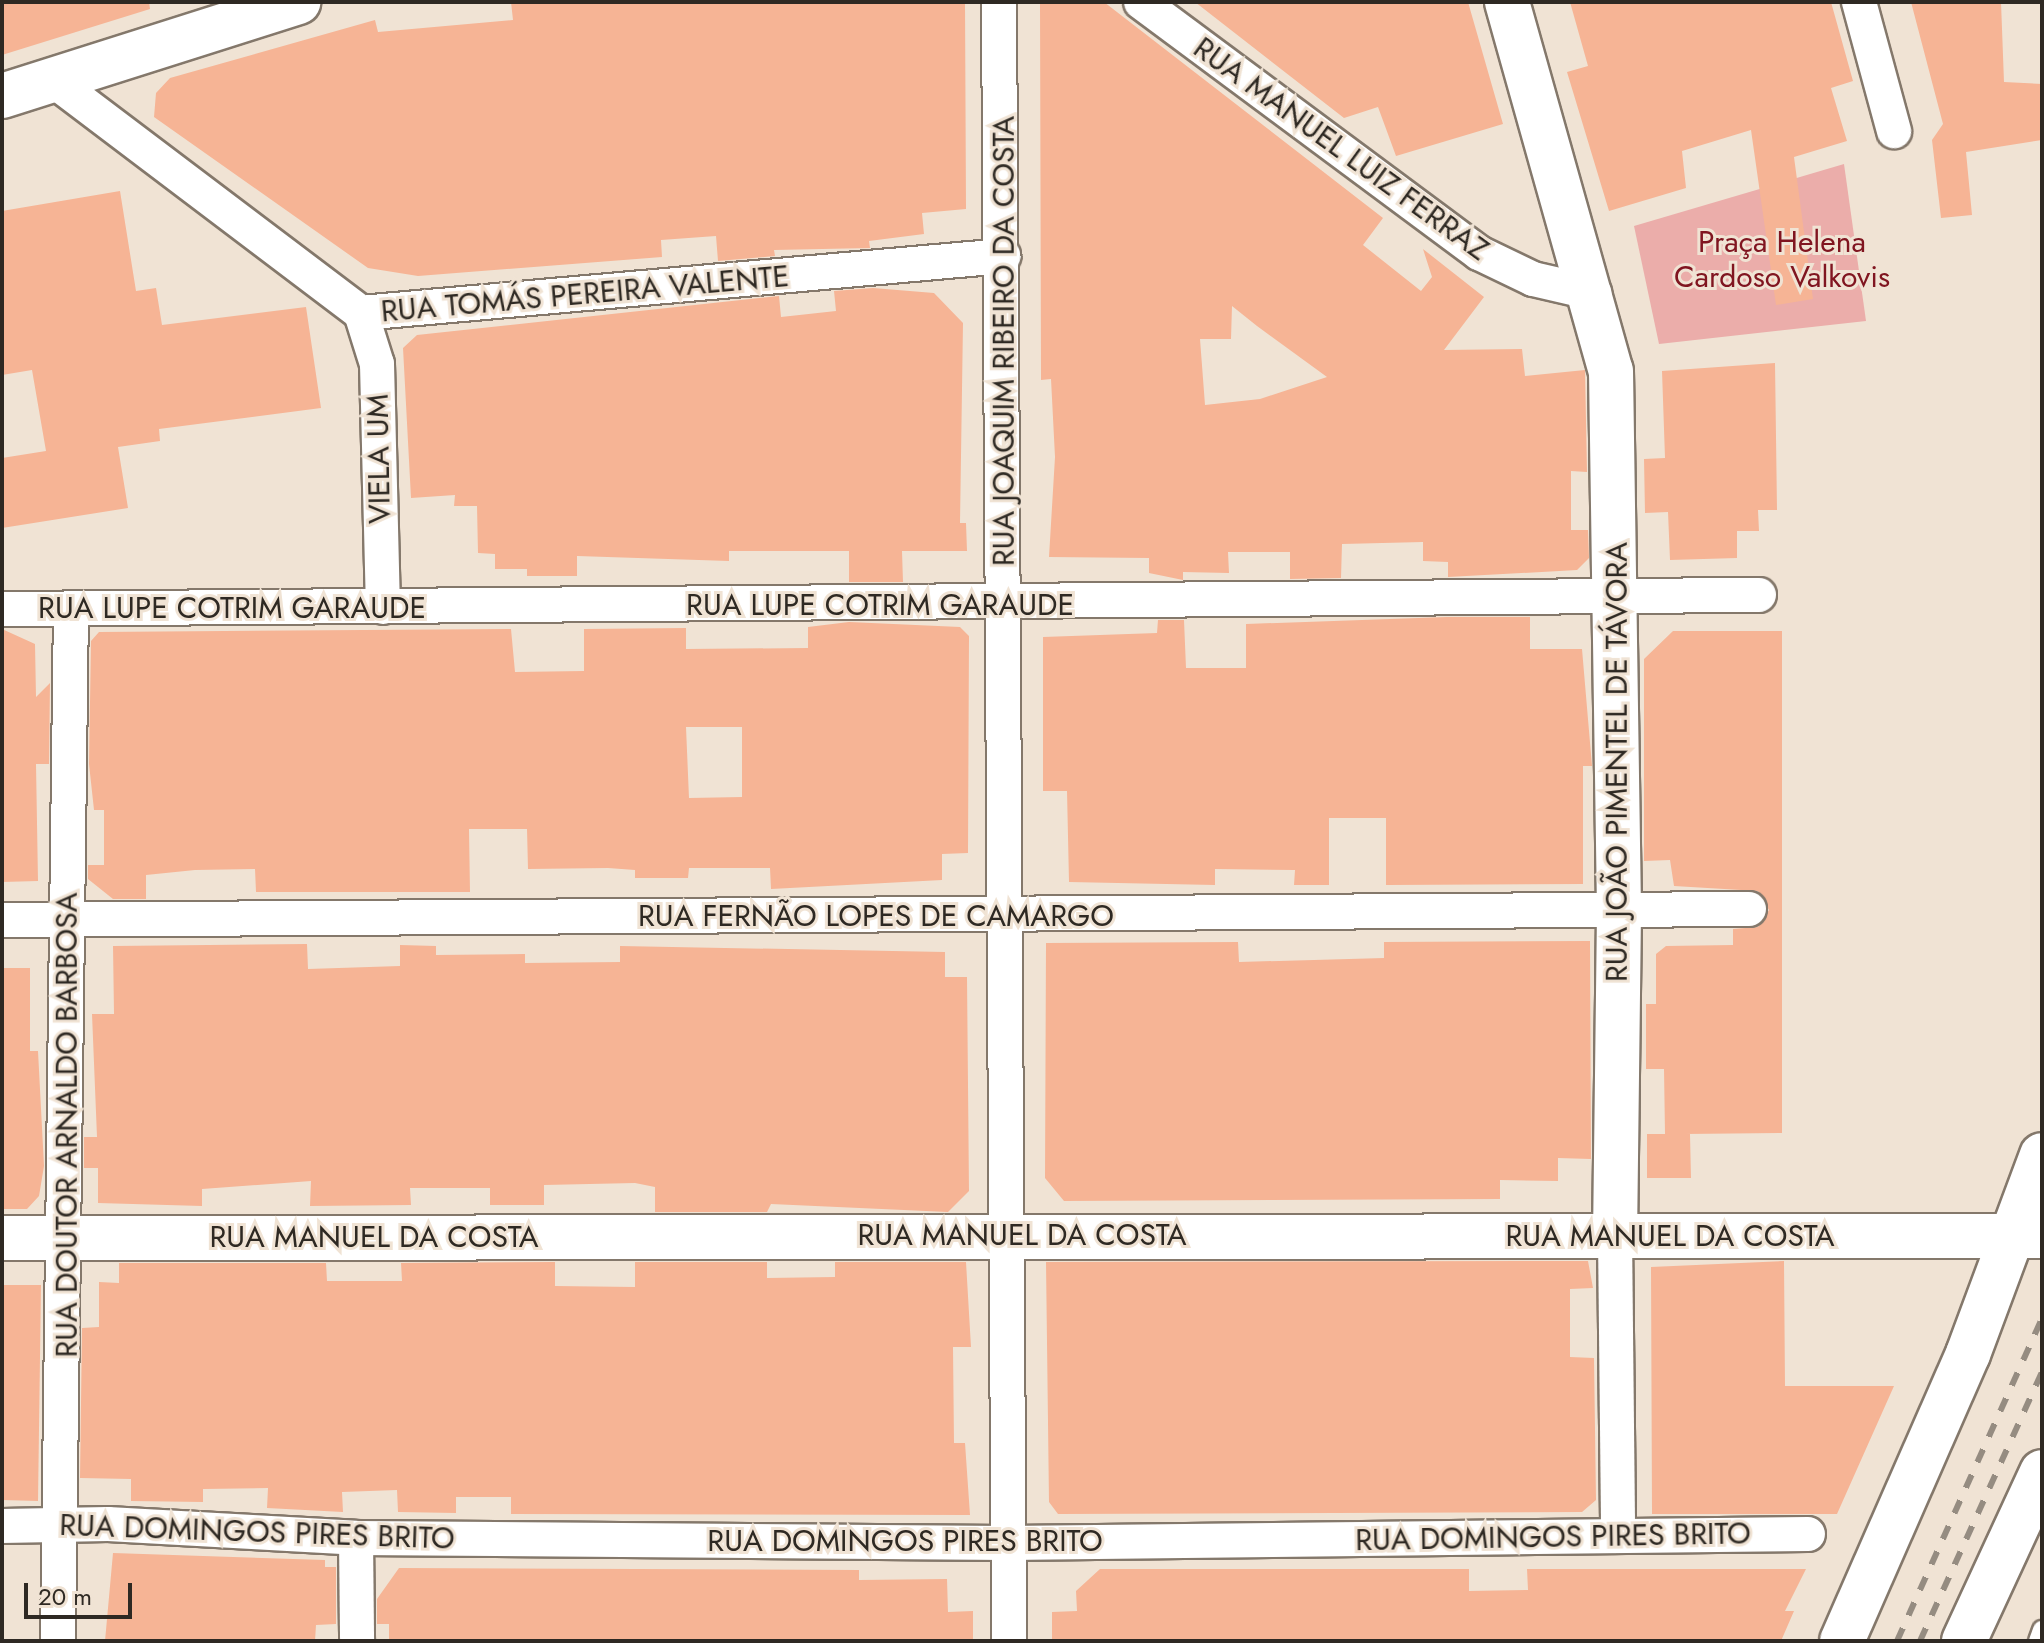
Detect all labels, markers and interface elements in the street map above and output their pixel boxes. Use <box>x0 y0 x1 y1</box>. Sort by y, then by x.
street label: RUA MANUEL LUIZ FERRAZ <box>1187 30 1495 268</box>
street label: RUA JOAQUIM RIBEIRO DA COSTA <box>986 116 1022 566</box>
park label: Praça Helena Cardoso Valkovis <box>1674 224 1890 294</box>
street label: RUA TOMÁS PEREIRA VALENTE <box>379 258 791 330</box>
street label: VIELA UM <box>360 394 398 524</box>
street label: RUA JOÃO PIMENTEL DE TÁVORA <box>1599 542 1635 982</box>
street label: RUA LUPE COTRIM GARAUDE <box>686 587 1074 623</box>
street label: RUA LUPE COTRIM GARAUDE <box>38 590 426 626</box>
street label: RUA DOUTOR ARNALDO BARBOSA <box>49 892 85 1358</box>
street label: RUA FERNÃO LOPES DE CAMARGO <box>638 898 1114 934</box>
street label: RUA MANUEL DA COSTA <box>857 1217 1187 1253</box>
street label: RUA MANUEL DA COSTA <box>1505 1218 1835 1254</box>
street label: RUA MANUEL DA COSTA <box>209 1219 539 1255</box>
street label: RUA DOMINGOS PIRES BRITO <box>59 1507 455 1557</box>
street label: RUA DOMINGOS PIRES BRITO <box>1355 1516 1751 1558</box>
street label: RUA DOMINGOS PIRES BRITO <box>707 1523 1103 1559</box>
scale bar <box>28 1567 136 1617</box>
text: 20 m <box>38 1579 92 1614</box>

